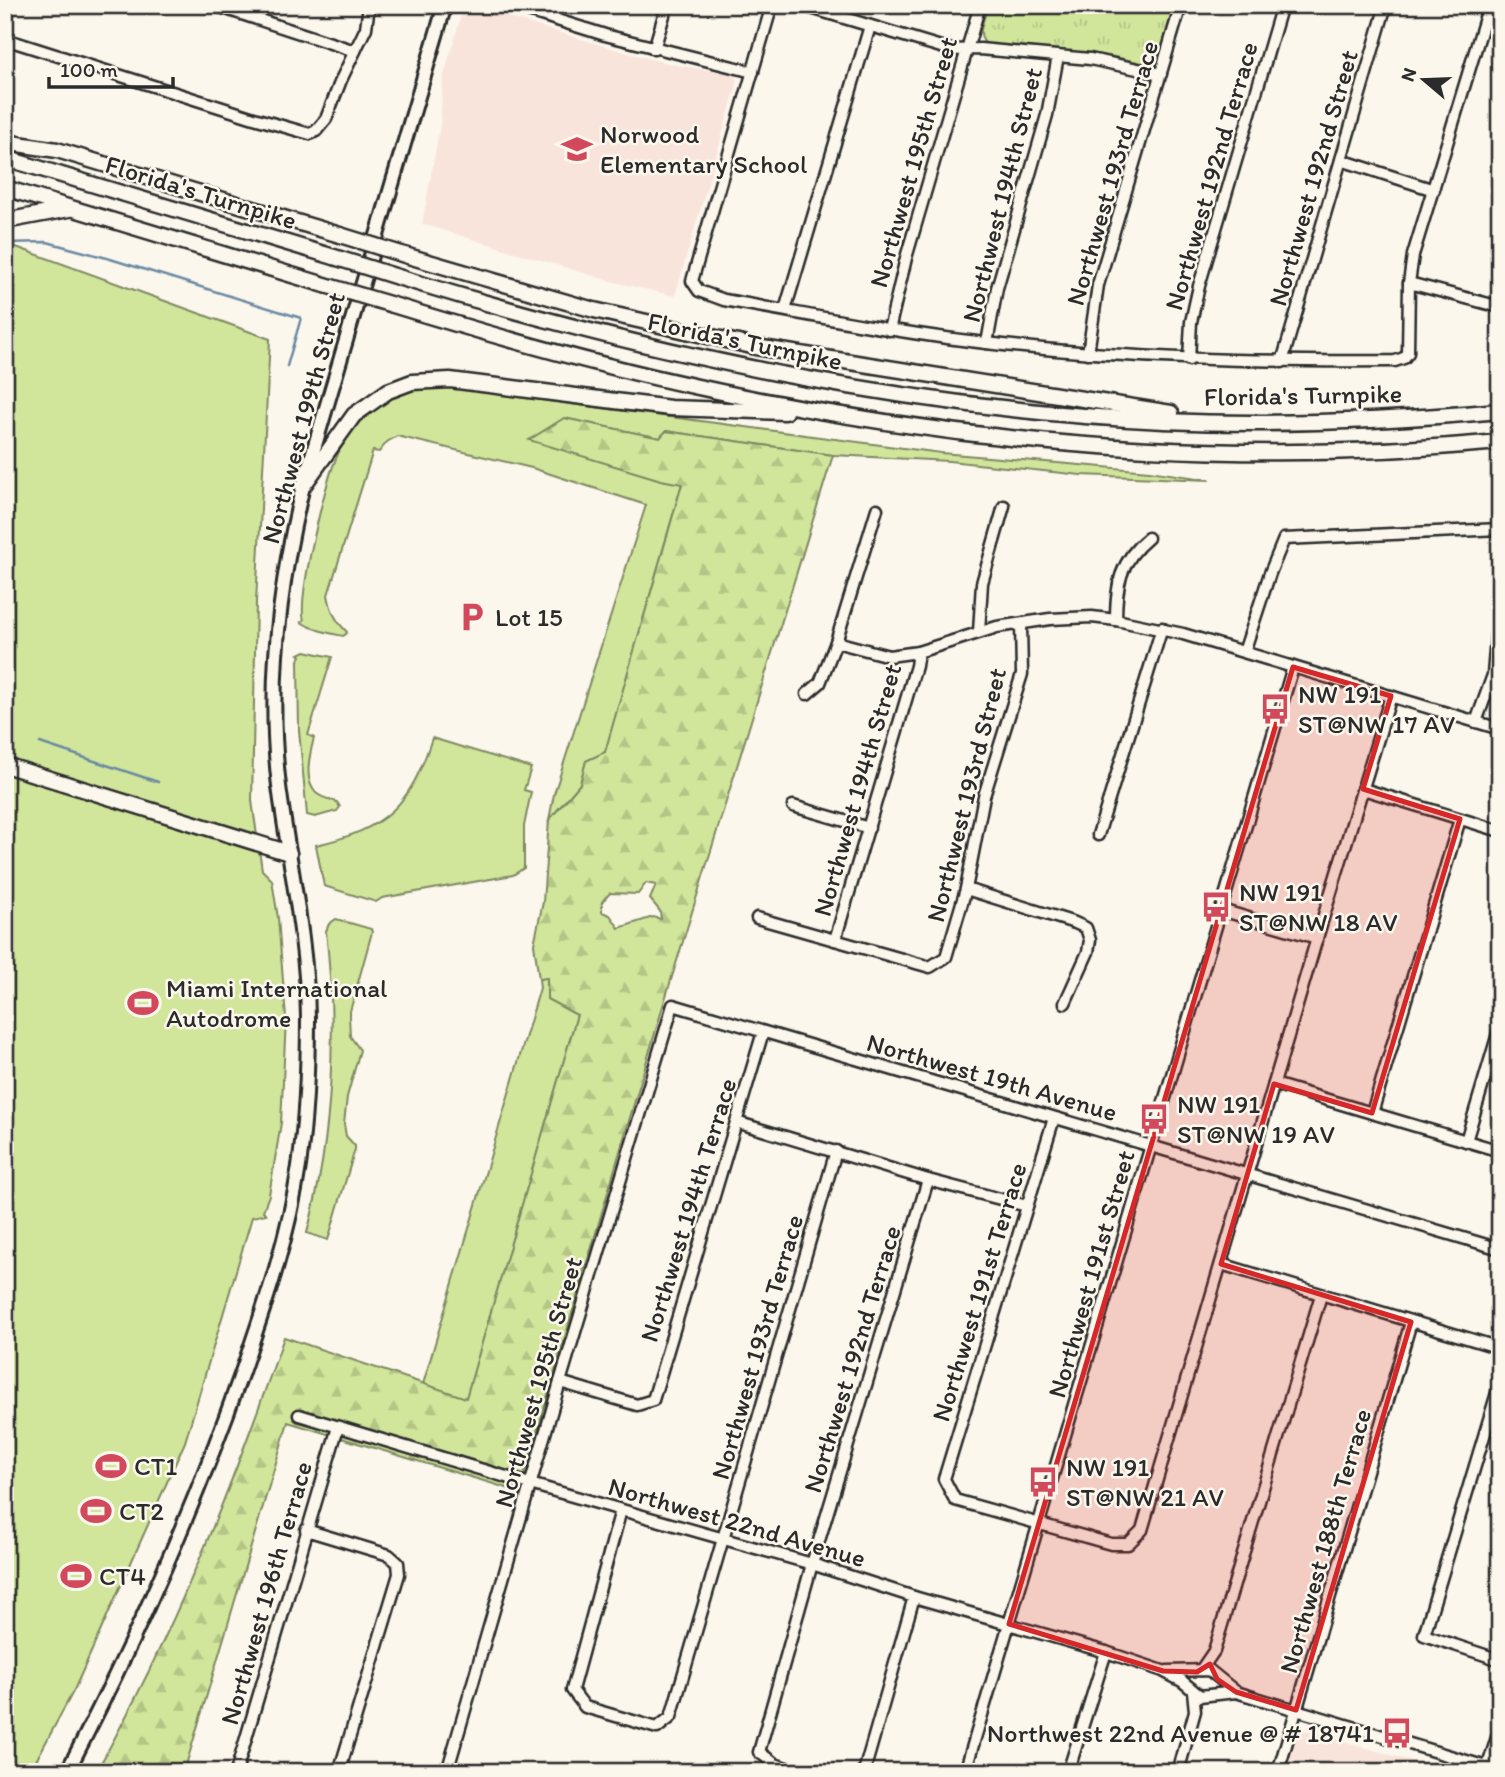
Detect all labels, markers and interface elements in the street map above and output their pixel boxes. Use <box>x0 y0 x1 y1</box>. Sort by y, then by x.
street label: Northwest 195th Street <box>862 33 964 291</box>
street label: Northwest 193rd Terrace <box>1059 37 1165 309</box>
street label: Northwest 192nd Terrace <box>1157 38 1265 314</box>
scale bar <box>49 46 173 90</box>
street label: Northwest 192nd Street <box>1261 46 1365 310</box>
north arrow <box>1390 46 1460 116</box>
text: 100 m <box>60 57 118 82</box>
street label: Northwest 194th Street <box>955 64 1049 326</box>
text: N <box>1395 65 1421 84</box>
place label: Norwood Elementary School <box>600 118 807 180</box>
school or university icon: Norwood Elementary School <box>560 132 594 166</box>
street label: Florida's Turnpike <box>102 148 300 236</box>
street label: Northwest 199th Street <box>254 288 352 547</box>
street label: Florida's Turnpike <box>645 305 845 377</box>
street label: Florida's Turnpike <box>1204 377 1402 413</box>
parking icon: Lot 15 <box>455 600 489 634</box>
place label: Lot 15 <box>495 601 563 633</box>
street label: Northwest 194th Street <box>806 660 908 920</box>
street label: Northwest 193rd Street <box>919 664 1013 926</box>
place label: NW 191 ST@NW 17 AV <box>1298 678 1455 740</box>
bus stop icon: NW 191 ST@NW 17 AV <box>1258 692 1292 726</box>
place label: NW 191 ST@NW 18 AV <box>1239 876 1397 938</box>
bus stop icon: NW 191 ST@NW 18 AV <box>1199 890 1233 924</box>
place label: Miami International Autodrome <box>166 972 387 1034</box>
sports icon: Miami International Autodrome <box>126 986 160 1020</box>
street label: Northwest 19th Avenue <box>863 1026 1121 1128</box>
street label: Northwest 194th Terrace <box>633 1074 743 1346</box>
place label: NW 191 ST@NW 19 AV <box>1177 1088 1335 1150</box>
bus stop icon: NW 191 ST@NW 19 AV <box>1137 1102 1171 1136</box>
street label: Northwest 191st Street <box>1040 1146 1142 1401</box>
street label: Northwest 191st Terrace <box>924 1159 1034 1425</box>
street label: Northwest 193rd Terrace <box>704 1211 810 1483</box>
street label: Northwest 192nd Terrace <box>796 1221 908 1497</box>
street label: Northwest 195th Street <box>487 1253 589 1511</box>
street label: Northwest 188th Terrace <box>1272 1405 1378 1677</box>
sports icon: CT1 <box>94 1449 128 1483</box>
place label: CT1 <box>134 1450 177 1482</box>
place label: NW 191 ST@NW 21 AV <box>1066 1451 1224 1513</box>
street label: Northwest 196th Terrace <box>213 1458 319 1728</box>
bus stop icon: NW 191 ST@NW 21 AV <box>1026 1465 1060 1499</box>
street label: Northwest 22nd Avenue <box>605 1470 869 1574</box>
sports icon: CT2 <box>79 1494 113 1528</box>
place label: CT2 <box>119 1495 164 1527</box>
sports icon: CT4 <box>59 1559 93 1593</box>
place label: CT4 <box>99 1560 146 1592</box>
bus stop icon: Northwest 22nd Avenue @ # 18741 <box>1380 1716 1414 1750</box>
place label: Northwest 22nd Avenue @ # 18741 <box>987 1717 1374 1749</box>

